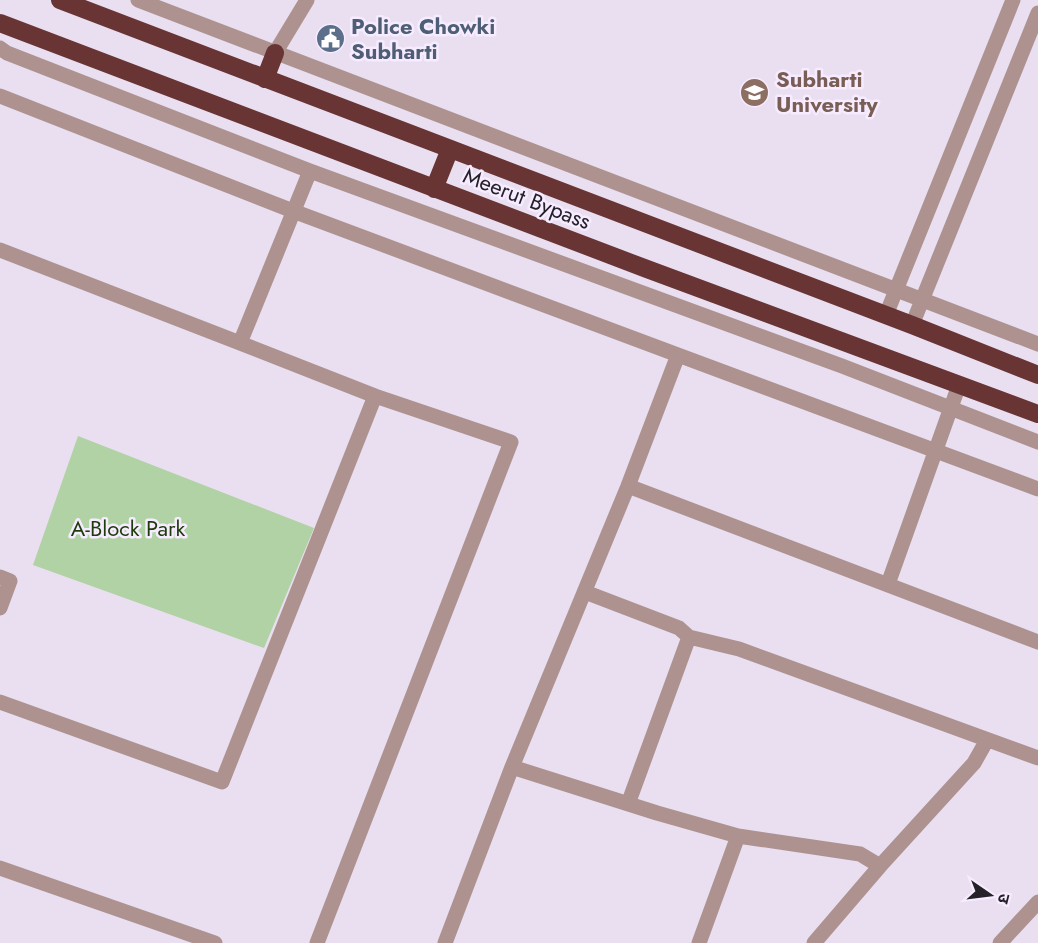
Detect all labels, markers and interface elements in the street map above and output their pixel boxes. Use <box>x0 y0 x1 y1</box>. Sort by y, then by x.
place label: Police Chowki Subharti <box>351 10 495 67</box>
public building icon: Police Chowki Subharti <box>314 23 346 55</box>
place label: Subharti University <box>776 63 878 120</box>
school or university icon: Subharti University <box>739 76 771 108</box>
street label: Meerut Bypass <box>459 159 596 237</box>
park label: A-Block Park <box>71 512 186 544</box>
north arrow <box>960 865 1020 925</box>
text: उ <box>992 891 1016 906</box>

